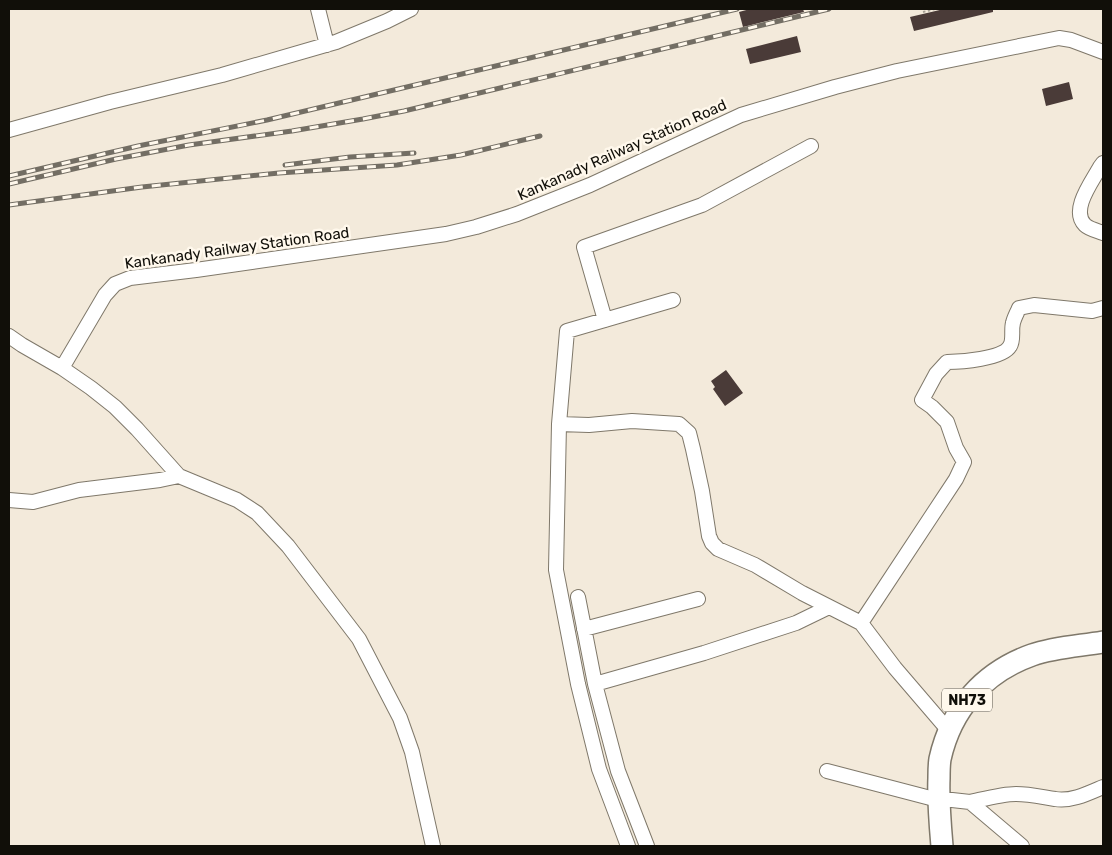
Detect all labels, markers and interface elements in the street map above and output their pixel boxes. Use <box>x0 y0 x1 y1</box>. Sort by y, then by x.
street label: Kankanady Railway Station Road <box>515 96 729 204</box>
street label: Kankanady Railway Station Road <box>124 223 350 273</box>
road number: NH73 <box>942 688 992 712</box>

